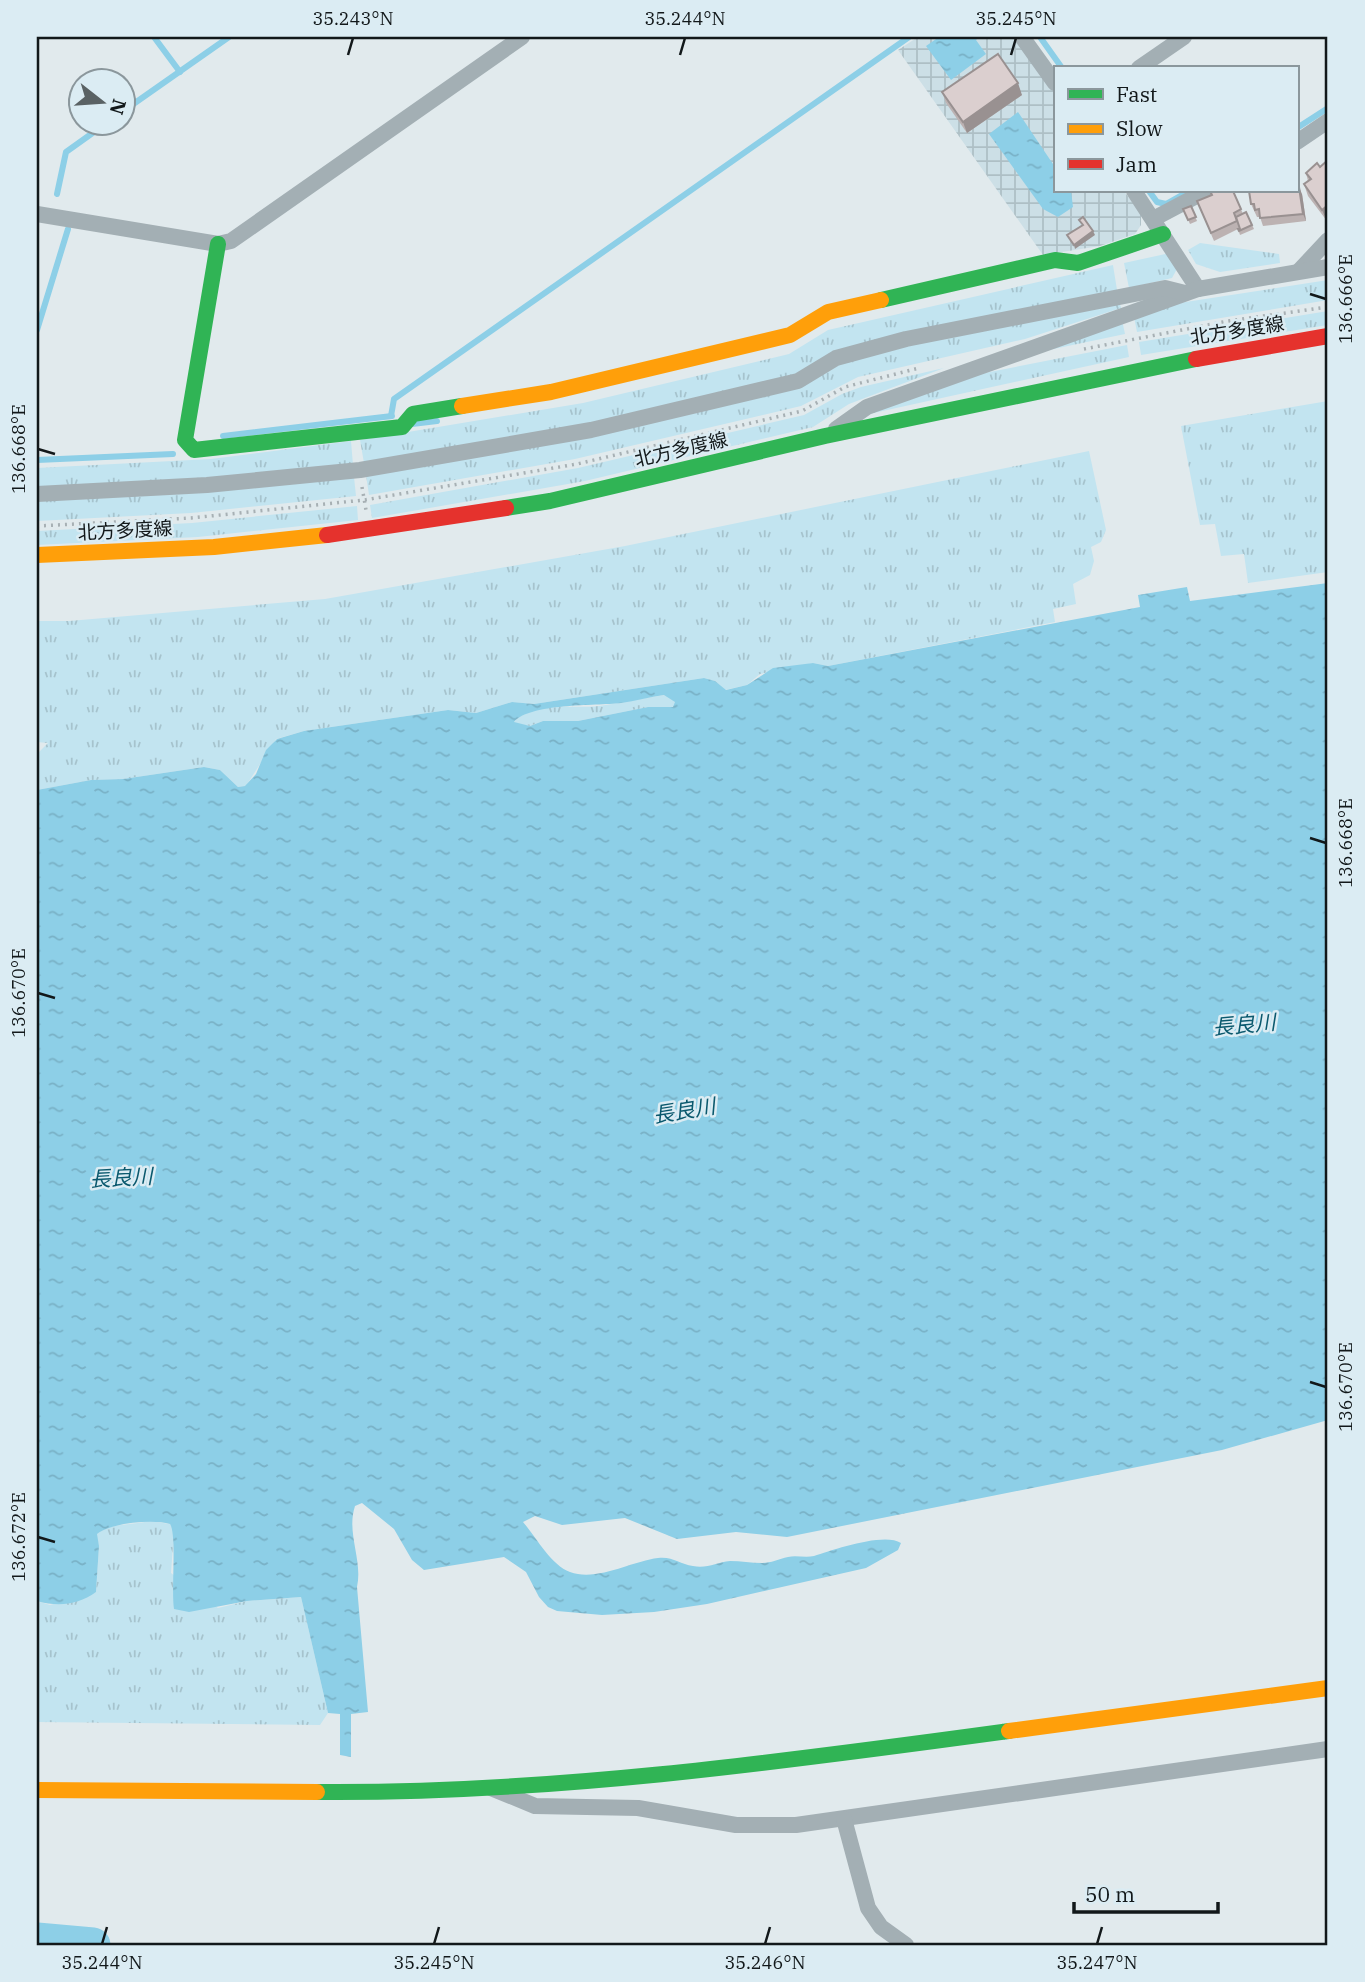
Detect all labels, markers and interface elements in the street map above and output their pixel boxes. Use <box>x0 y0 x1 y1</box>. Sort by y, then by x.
text: 35.243°N <box>312 7 394 30</box>
text: 35.244°N <box>644 7 726 30</box>
text: 35.245°N <box>975 7 1057 30</box>
north arrow <box>66 66 136 136</box>
legend <box>1054 66 1298 192</box>
text: Fast <box>1116 80 1157 108</box>
text: N <box>105 96 132 118</box>
text: Slow <box>1116 114 1163 142</box>
text: Jam <box>1116 150 1157 178</box>
text: 136.666°E <box>1334 254 1357 344</box>
street label: 北方多度線 <box>1188 311 1286 349</box>
text: 136.668°E <box>7 404 30 494</box>
street label: 北方多度線 <box>632 427 730 471</box>
street label: 北方多度線 <box>77 516 173 544</box>
text: 136.668°E <box>1334 798 1357 888</box>
text: 136.670°E <box>7 948 30 1038</box>
water label: 長良川 <box>1211 1007 1279 1041</box>
water label: 長良川 <box>651 1091 719 1129</box>
water label: 長良川 <box>89 1161 155 1193</box>
text: 136.670°E <box>1334 1342 1357 1432</box>
text: 136.672°E <box>7 1492 30 1582</box>
scale bar <box>1074 1870 1218 1914</box>
text: 50 m <box>1085 1880 1135 1908</box>
text: 35.244°N <box>61 1951 143 1974</box>
text: 35.245°N <box>393 1951 475 1974</box>
text: 35.246°N <box>724 1951 806 1974</box>
text: 35.247°N <box>1056 1951 1138 1974</box>

